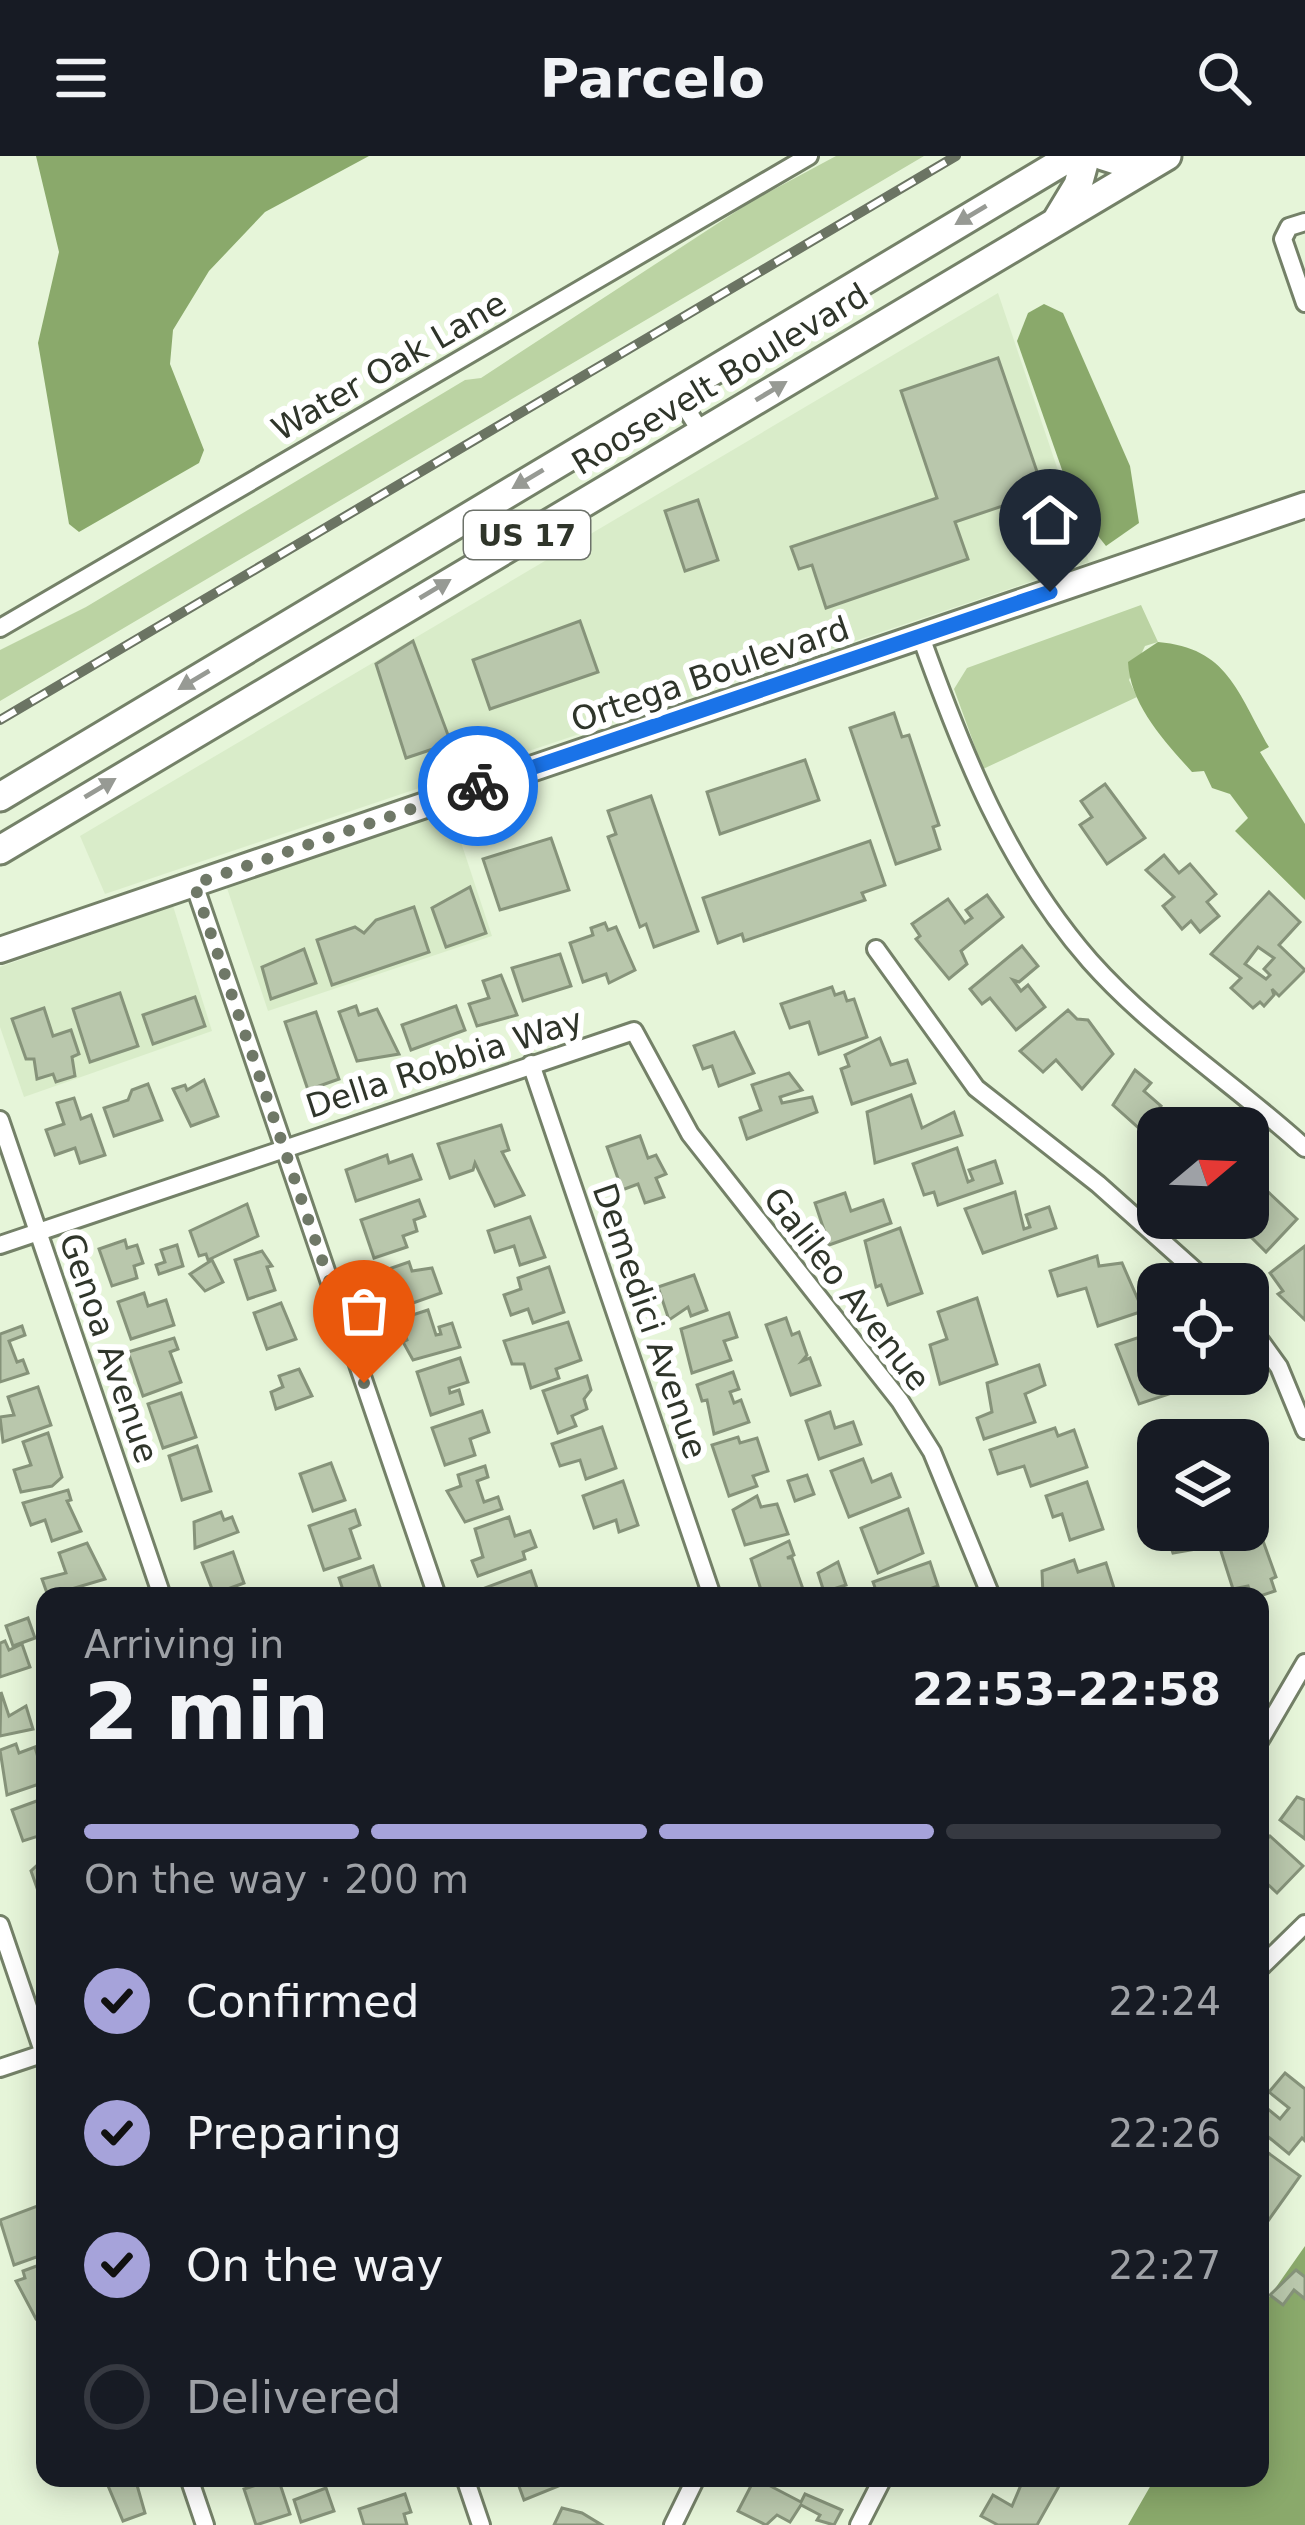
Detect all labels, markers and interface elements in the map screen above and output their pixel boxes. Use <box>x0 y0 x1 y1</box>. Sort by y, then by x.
icon: menu <box>48 45 114 111</box>
icon: search <box>1191 45 1257 111</box>
text: Parcelo <box>540 47 765 110</box>
one-way arrow <box>954 204 988 225</box>
street label: Roosevelt Boulevard <box>565 275 875 483</box>
street label: Water Oak Lane <box>265 283 513 449</box>
one-way arrow <box>754 381 788 402</box>
one-way arrow <box>511 468 545 489</box>
pin <box>999 469 1101 592</box>
icon: home <box>1017 487 1083 553</box>
road number: US 17 <box>464 511 590 559</box>
one-way arrow <box>418 580 452 601</box>
street label: Ortega Boulevard <box>566 608 854 740</box>
one-way arrow <box>177 669 211 690</box>
courier <box>418 726 538 846</box>
icon: bike <box>445 753 511 819</box>
one-way arrow <box>83 778 117 799</box>
street label: Della Robbia Way <box>301 1000 587 1126</box>
north arrow <box>1137 1107 1269 1239</box>
map controls <box>1137 1107 1269 1551</box>
street label: Demedici Avenue <box>585 1178 715 1464</box>
street label: Galileo Avenue <box>756 1180 938 1398</box>
street label: Genoa Avenue <box>51 1228 167 1468</box>
pin <box>313 1260 415 1383</box>
button: locate <box>1137 1263 1269 1395</box>
icon: bag <box>331 1278 397 1344</box>
button: layers <box>1137 1419 1269 1551</box>
text: Arriving in <box>84 1622 284 1667</box>
text: 22:53–22:58 <box>912 1663 1221 1716</box>
text: 2 min <box>84 1667 329 1757</box>
text: On the way · 200 m <box>84 1857 469 1902</box>
icon: check <box>84 1968 150 2034</box>
text: Confirmed <box>186 1975 420 2028</box>
text: 22:24 <box>1109 1979 1221 2024</box>
icon: check <box>84 2100 150 2166</box>
text: Preparing <box>186 2107 402 2160</box>
text: 22:26 <box>1109 2111 1221 2156</box>
icon: check <box>84 2232 150 2298</box>
text: On the way <box>186 2239 443 2292</box>
text: 22:27 <box>1109 2243 1221 2288</box>
text: Delivered <box>186 2371 401 2424</box>

